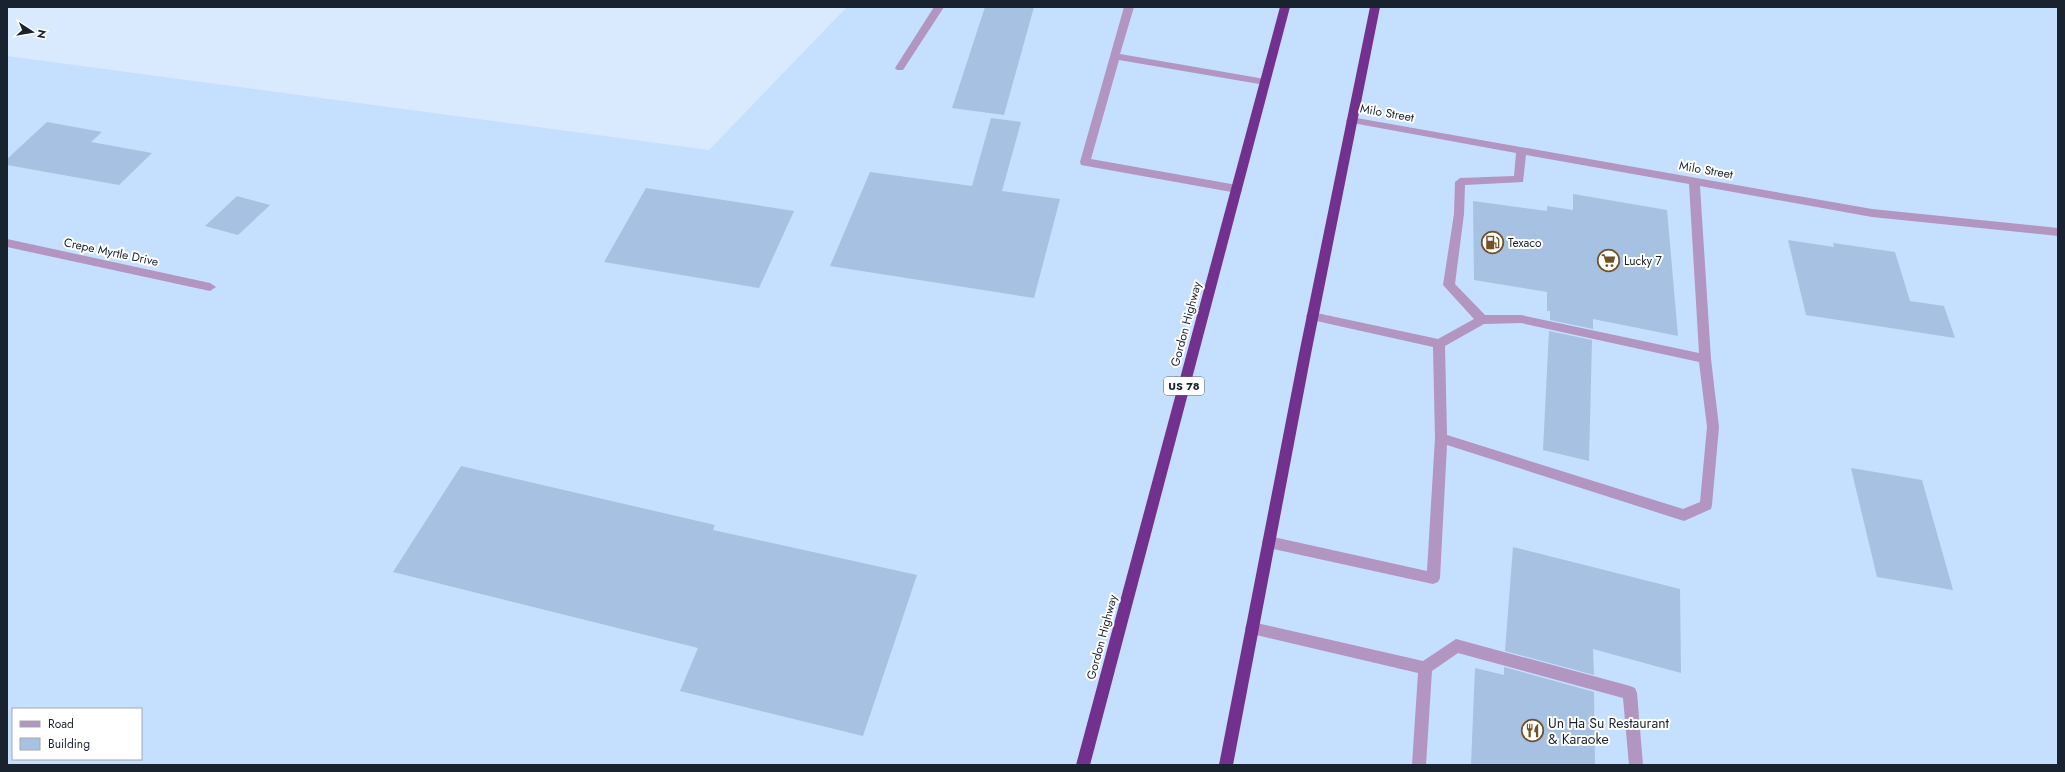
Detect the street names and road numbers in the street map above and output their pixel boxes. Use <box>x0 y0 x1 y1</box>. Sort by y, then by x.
street label: Milo Street <box>1359 99 1415 127</box>
street label: Milo Street <box>1678 156 1734 184</box>
street label: Crepe Myrtle Drive <box>62 233 160 271</box>
street label: Gordon Highway <box>1166 279 1206 368</box>
road number: US 78 <box>1164 377 1204 395</box>
street label: Gordon Highway <box>1082 592 1122 681</box>

